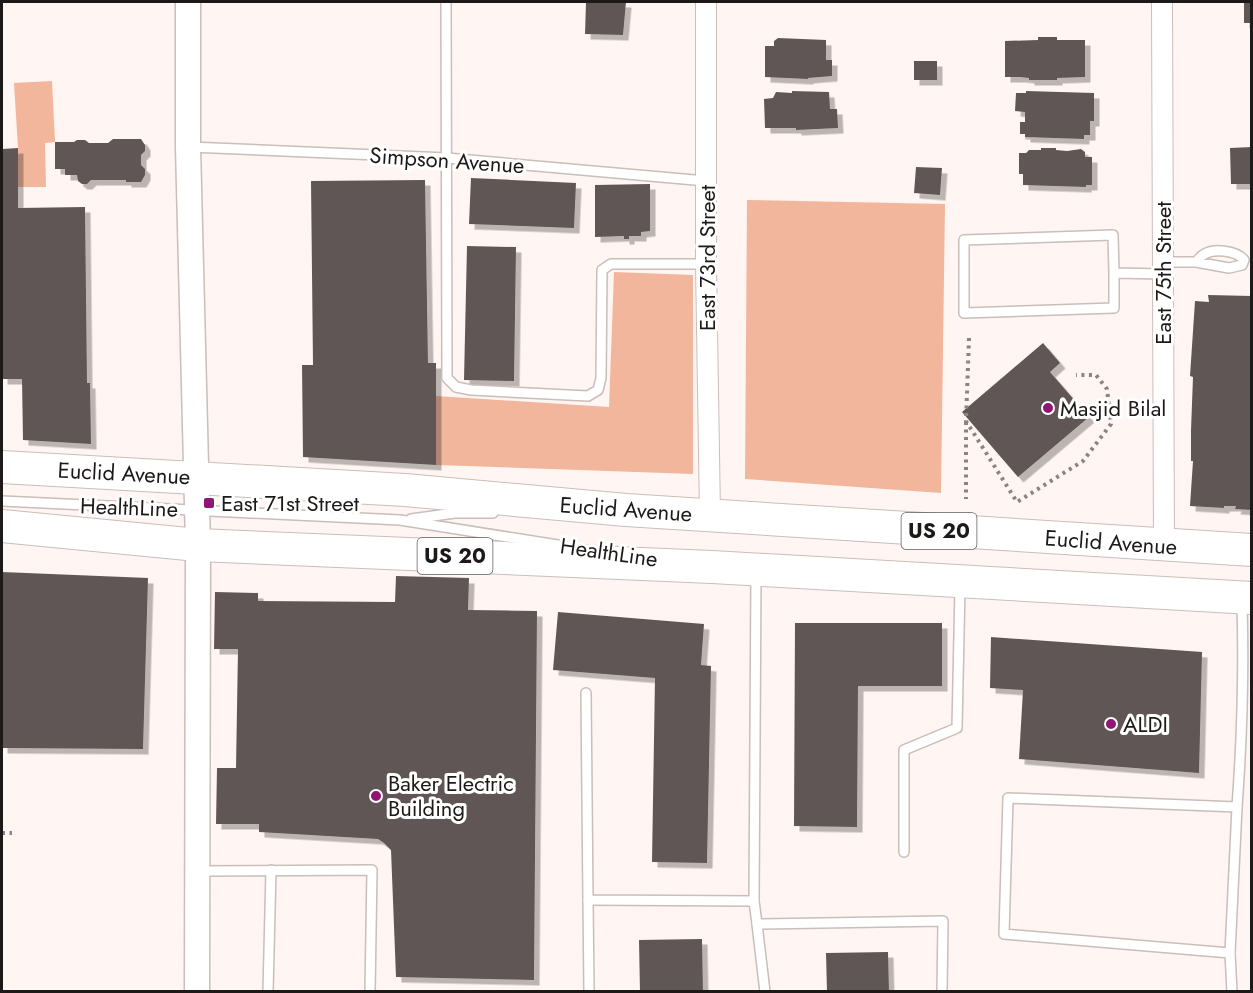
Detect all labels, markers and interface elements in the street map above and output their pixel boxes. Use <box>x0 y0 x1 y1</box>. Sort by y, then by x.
street label: Simpson Avenue <box>369 139 525 181</box>
street label: East 73rd Street <box>691 184 723 331</box>
street label: East 75th Street <box>1147 201 1179 345</box>
place label: Masjid Bilal <box>1060 392 1166 424</box>
marker: Masjid Bilal <box>1041 401 1055 415</box>
street label: Euclid Avenue <box>57 454 191 492</box>
place label: East 71st Street <box>221 487 360 519</box>
street label: Euclid Avenue <box>559 488 693 530</box>
street label: HealthLine <box>79 489 179 525</box>
marker: East 71st Street <box>202 496 216 510</box>
road number: US 20 <box>902 513 976 549</box>
street label: Euclid Avenue <box>1044 521 1178 563</box>
street label: HealthLine <box>558 529 660 575</box>
road number: US 20 <box>418 538 492 574</box>
place label: ALDI <box>1123 708 1168 740</box>
marker: ALDI <box>1104 717 1118 731</box>
place label: Baker Electric Building <box>388 767 514 824</box>
marker: Baker Electric Building <box>369 789 383 803</box>

